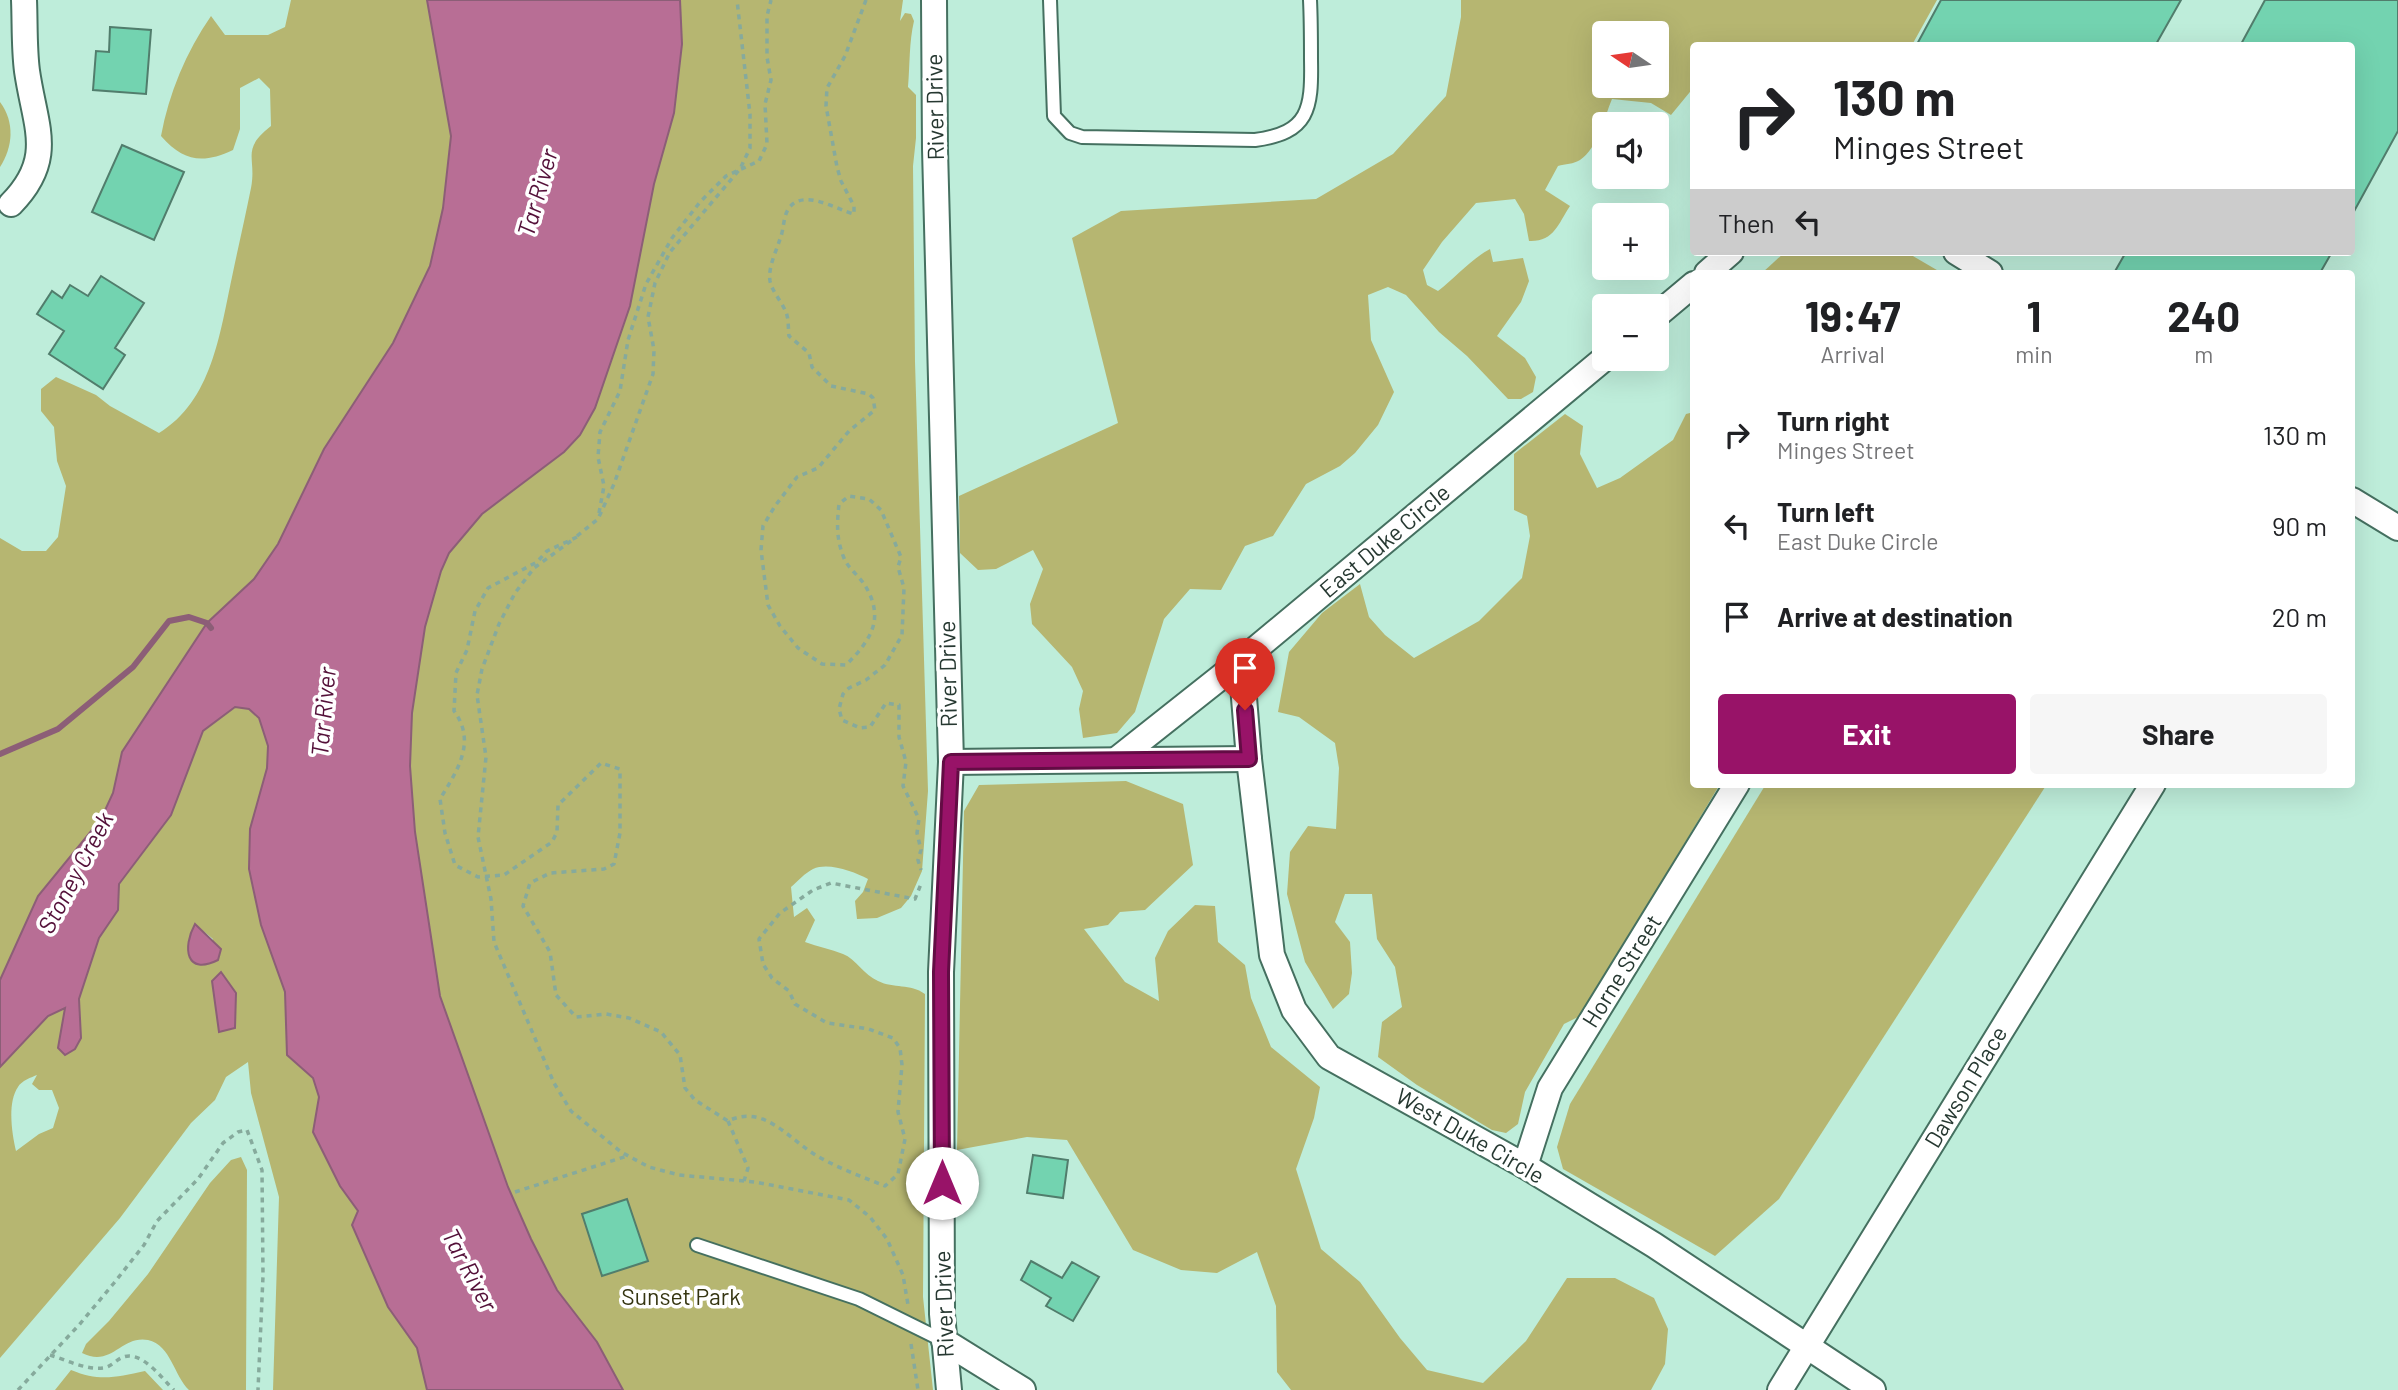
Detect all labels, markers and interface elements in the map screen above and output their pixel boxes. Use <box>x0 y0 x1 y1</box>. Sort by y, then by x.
north arrow <box>1592 21 1670 98</box>
map controls <box>1592 21 1669 371</box>
street label: River Drive <box>919 53 949 161</box>
text: 130 m <box>1833 67 1955 126</box>
icon: right <box>1718 70 1809 161</box>
button: sound <box>1592 112 1669 189</box>
text: Minges Street <box>1833 127 2024 165</box>
water label: Tar River <box>510 144 563 240</box>
button: + <box>1592 203 1669 280</box>
icon: left <box>1789 203 1827 241</box>
text: Then <box>1718 207 1775 238</box>
text: 19:47 <box>1805 290 1900 340</box>
text: 1 <box>2026 290 2041 340</box>
text: 240 <box>2167 290 2240 340</box>
button: − <box>1592 294 1669 371</box>
text: Arrival <box>1820 340 1885 368</box>
text: min <box>2015 340 2053 368</box>
text: m <box>2194 340 2213 368</box>
text: Turn right <box>1777 405 1890 436</box>
icon: right <box>1718 416 1756 454</box>
text: 130 m <box>2263 419 2327 450</box>
text: Minges Street <box>1777 436 1915 464</box>
street label: East Duke Circle <box>1314 478 1455 603</box>
text: Turn left <box>1777 496 1875 527</box>
icon: left <box>1718 507 1756 545</box>
text: 90 m <box>2272 510 2327 541</box>
text: East Duke Circle <box>1777 527 1938 555</box>
icon: arrive <box>1718 598 1756 636</box>
text: Arrive at destination <box>1777 601 2013 632</box>
text: 20 m <box>2272 601 2327 632</box>
street label: River Drive <box>932 620 962 728</box>
pin <box>1215 638 1275 710</box>
icon: arrive <box>1226 649 1264 687</box>
water label: Tar River <box>304 665 341 758</box>
button: Exit <box>1718 694 2016 774</box>
button: Share <box>2030 694 2327 774</box>
water label: Stoney Creek <box>31 806 119 938</box>
street label: Horne Street <box>1575 909 1667 1032</box>
street label: Dawson Place <box>1918 1021 2012 1152</box>
street label: West Duke Circle <box>1391 1081 1550 1189</box>
position arrow <box>905 1146 979 1220</box>
water label: Tar River <box>437 1223 505 1317</box>
street label: River Drive <box>927 1250 959 1358</box>
park label: Sunset Park <box>621 1282 741 1310</box>

